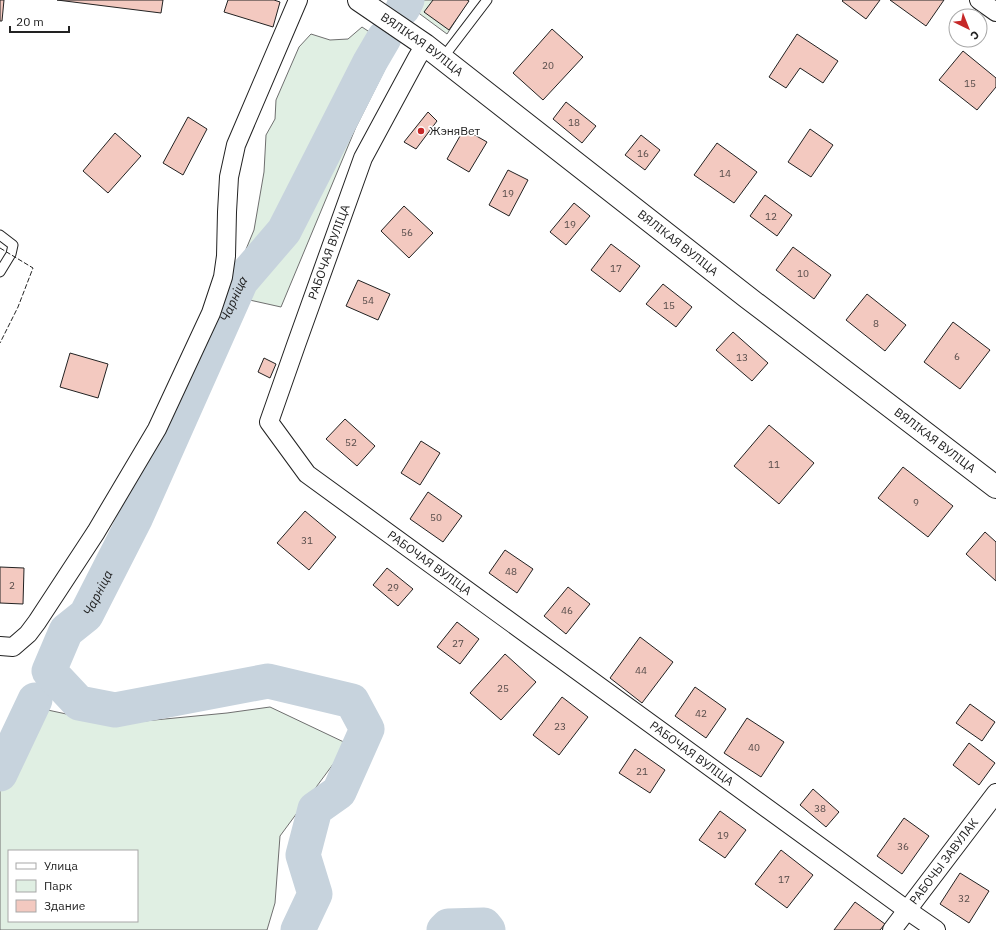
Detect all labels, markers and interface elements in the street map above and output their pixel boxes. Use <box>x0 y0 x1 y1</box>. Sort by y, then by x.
scale bar <box>10 8 69 34</box>
north arrow <box>948 8 988 48</box>
street label: ВЯЛІКАЯ ВУЛІЦА <box>378 9 467 79</box>
text: 20 m <box>16 14 44 29</box>
text: С <box>967 28 982 43</box>
house number: 20 <box>542 59 554 72</box>
house number: 15 <box>964 77 976 90</box>
house number: 18 <box>568 116 580 129</box>
place label: ЖэняВет <box>429 123 481 138</box>
marker: ЖэняВет <box>416 126 426 136</box>
house number: 16 <box>637 147 649 160</box>
house number: 14 <box>719 167 731 180</box>
house number: 19 <box>502 187 514 200</box>
street label: РАБОЧАЯ ВУЛІЦА <box>304 202 353 301</box>
street label: ВЯЛІКАЯ ВУЛІЦА <box>635 206 722 279</box>
house number: 12 <box>765 210 777 223</box>
house number: 19 <box>564 218 576 231</box>
house number: 56 <box>401 226 413 239</box>
house number: 17 <box>610 262 622 275</box>
house number: 10 <box>797 267 809 280</box>
water label: Чарніца <box>216 272 251 324</box>
house number: 54 <box>362 294 374 307</box>
house number: 15 <box>663 299 675 312</box>
house number: 8 <box>873 317 879 330</box>
house number: 6 <box>954 350 960 363</box>
house number: 13 <box>736 351 748 364</box>
street label: ВЯЛІКАЯ ВУЛІЦА <box>891 404 979 476</box>
house number: 52 <box>345 436 357 449</box>
house number: 11 <box>768 458 780 471</box>
house number: 9 <box>913 496 919 509</box>
house number: 50 <box>430 511 442 524</box>
street label: РАБОЧАЯ ВУЛІЦА <box>385 527 475 598</box>
house number: 31 <box>301 534 313 547</box>
house number: 48 <box>505 565 517 578</box>
water label: Чарніца <box>79 567 116 618</box>
house number: 2 <box>9 579 15 592</box>
house number: 29 <box>387 581 399 594</box>
house number: 46 <box>561 604 573 617</box>
house number: 27 <box>452 637 464 650</box>
house number: 44 <box>635 664 647 677</box>
house number: 25 <box>497 682 509 695</box>
house number: 42 <box>695 707 707 720</box>
street label: РАБОЧАЯ ВУЛІЦА <box>647 718 737 789</box>
house number: 23 <box>554 720 566 733</box>
house number: 40 <box>748 741 760 754</box>
house number: 21 <box>636 765 648 778</box>
house number: 38 <box>814 802 826 815</box>
street label: РАБОЧЫ ЗАВУЛАК <box>906 815 981 907</box>
house number: 19 <box>717 829 729 842</box>
house number: 36 <box>897 840 909 853</box>
legend <box>8 850 138 922</box>
text: Улица <box>44 858 78 873</box>
house number: 17 <box>778 873 790 886</box>
text: Парк <box>44 878 73 893</box>
house number: 32 <box>958 892 970 905</box>
text: Здание <box>44 898 86 913</box>

